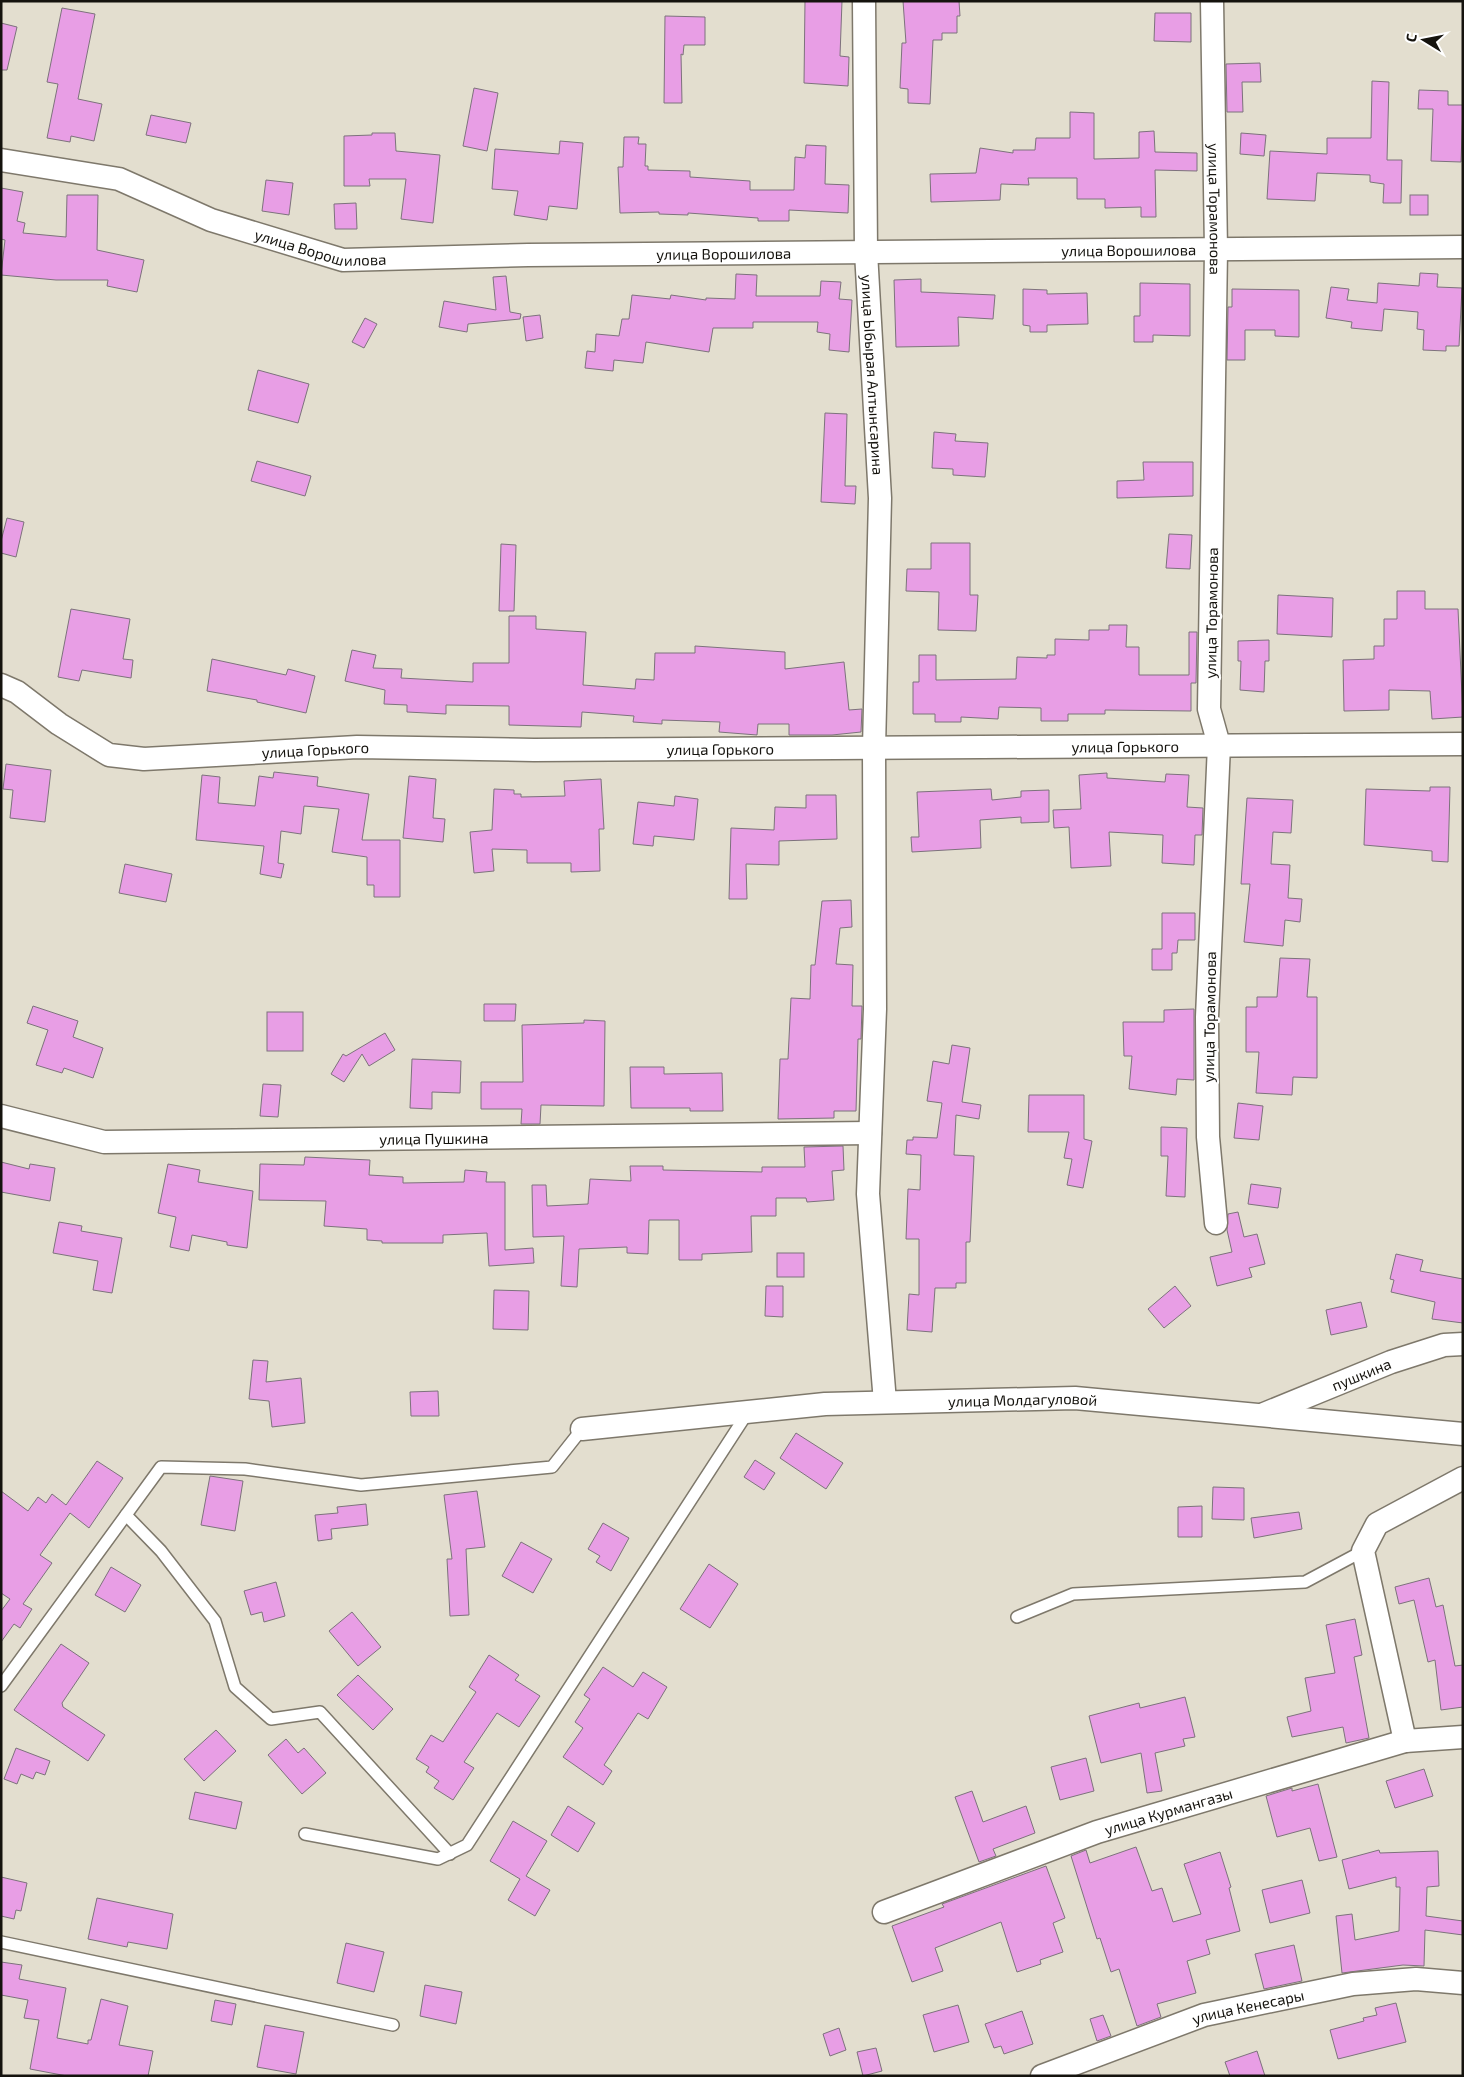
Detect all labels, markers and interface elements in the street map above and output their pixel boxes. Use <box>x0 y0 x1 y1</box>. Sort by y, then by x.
north arrow <box>1399 15 1449 65</box>
text: С <box>1402 32 1420 43</box>
street label: улица Торамонова <box>1204 143 1225 275</box>
street label: улица Ворошилова <box>252 225 387 269</box>
street label: улица Ворошилова <box>1061 240 1196 260</box>
street label: улица Ворошилова <box>656 244 791 264</box>
street label: улица Ыбырая Алтынсарина <box>857 274 888 476</box>
street label: улица Торамонова <box>1201 547 1222 679</box>
street label: улица Горького <box>1071 737 1179 757</box>
street label: улица Горького <box>261 738 369 762</box>
street label: улица Горького <box>666 739 774 759</box>
street label: улица Торамонова <box>1199 951 1220 1083</box>
street label: улица Пушкина <box>379 1128 488 1149</box>
street label: пушкина <box>1329 1354 1394 1394</box>
street label: улица Молдагуловой <box>948 1389 1098 1411</box>
street label: улица Курмангазы <box>1102 1783 1235 1839</box>
street label: улица Кенесары <box>1189 1985 1306 2029</box>

